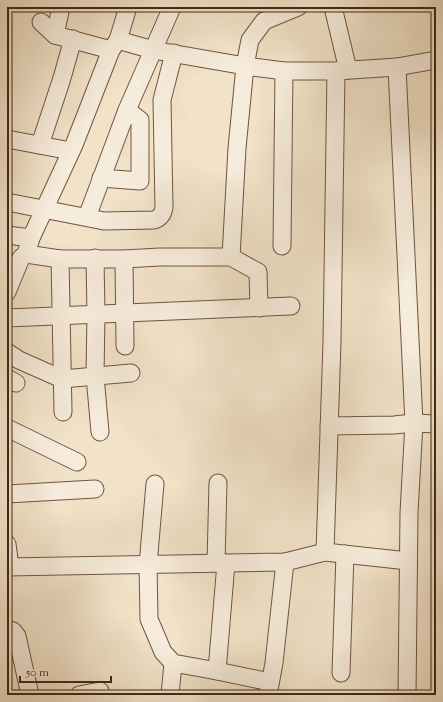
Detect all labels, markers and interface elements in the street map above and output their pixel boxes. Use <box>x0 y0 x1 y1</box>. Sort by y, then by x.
scale bar <box>20 658 111 684</box>
text: 50 m <box>25 664 49 682</box>

